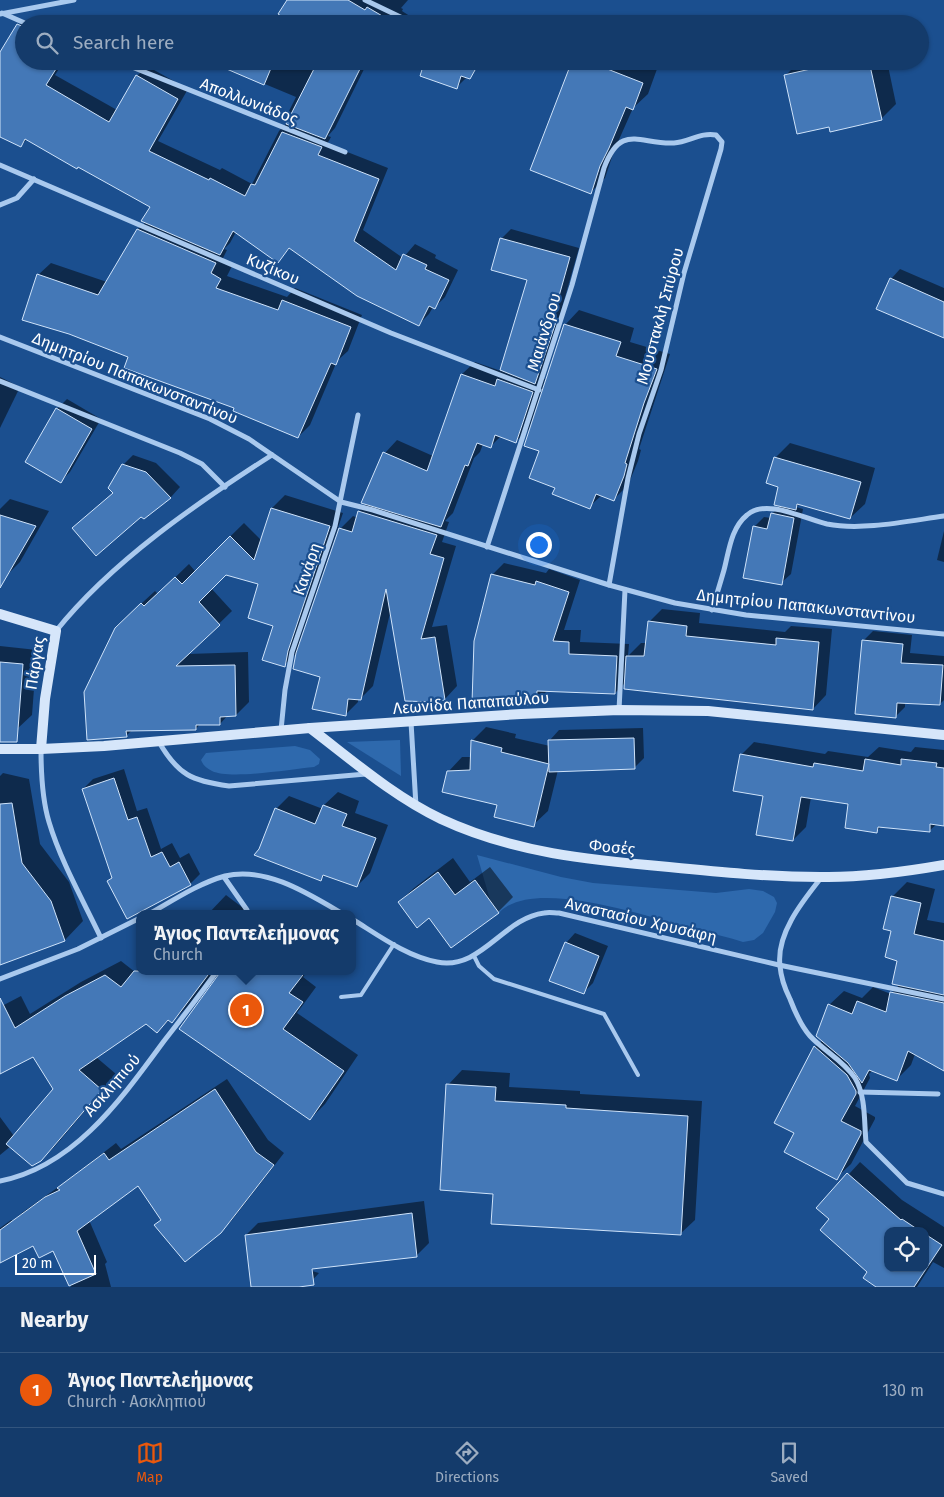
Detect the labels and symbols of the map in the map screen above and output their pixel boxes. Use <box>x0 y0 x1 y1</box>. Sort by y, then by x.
street label: Απολλωνιάδος <box>198 74 301 129</box>
street label: Μουστακλή Σπύρου <box>633 245 687 387</box>
street label: Κυζίκου <box>244 249 302 289</box>
street label: Μαιάνδρου <box>523 291 565 373</box>
street label: Δημητρίου Παπακωνσταντίνου <box>29 328 241 428</box>
your location <box>526 532 552 558</box>
street label: Κανάρη <box>289 540 325 598</box>
street label: Δημητρίου Παπακωνσταντίνου <box>696 585 916 627</box>
street label: Πάργας <box>21 634 49 691</box>
street label: Λεωνίδα Παπαπαύλου <box>392 688 550 718</box>
street label: Φοσές <box>588 835 637 859</box>
street label: Αναστασίου Χρυσάφη <box>563 893 719 947</box>
pin: 1 <box>230 991 262 1029</box>
street label: Ασκληπιού <box>80 1050 144 1120</box>
scale bar <box>15 1252 96 1275</box>

